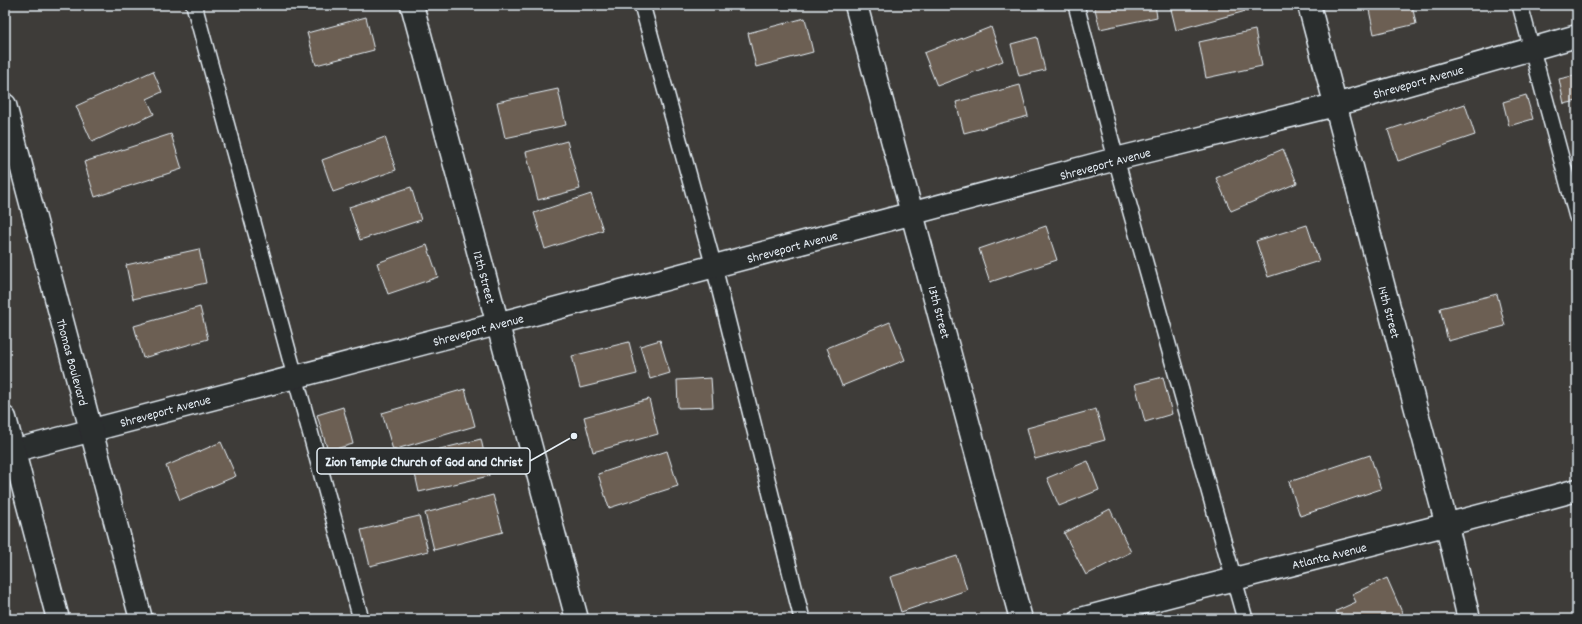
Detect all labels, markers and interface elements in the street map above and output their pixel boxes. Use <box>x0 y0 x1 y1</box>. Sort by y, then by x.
street label: Shreveport Avenue <box>1371 61 1466 105</box>
street label: Shreveport Avenue <box>1058 144 1153 187</box>
street label: Shreveport Avenue <box>745 227 840 270</box>
street label: 12th Street <box>466 249 499 306</box>
street label: 13th Street <box>921 284 954 341</box>
street label: 14th Street <box>1371 284 1404 341</box>
street label: Shreveport Avenue <box>431 310 526 353</box>
street label: Thomas Boulevard <box>50 317 91 408</box>
street label: Shreveport Avenue <box>118 391 213 434</box>
callout: Zion Temple Church of God and Christ <box>317 448 530 474</box>
text: Zion Temple Church of God and Christ <box>325 453 524 473</box>
street label: Atlanta Avenue <box>1290 539 1369 576</box>

